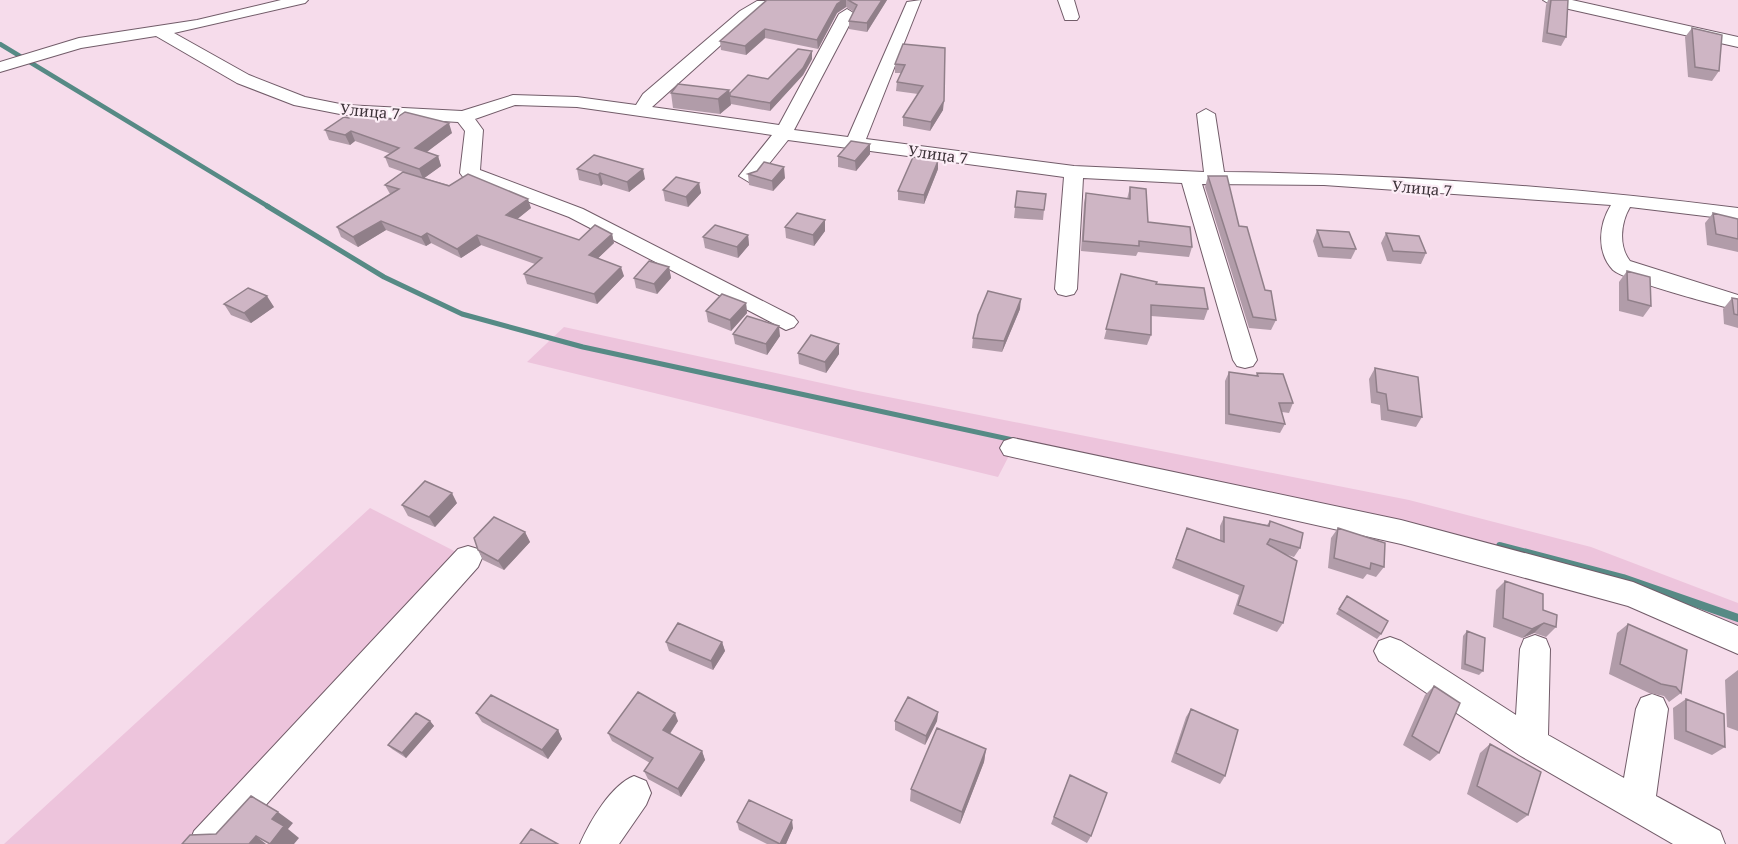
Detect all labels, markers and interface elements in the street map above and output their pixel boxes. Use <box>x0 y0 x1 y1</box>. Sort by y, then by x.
street label: Улица 7 <box>339 98 401 124</box>
street label: Улица 7 <box>907 140 969 168</box>
street label: Улица 7 <box>1391 175 1453 201</box>

